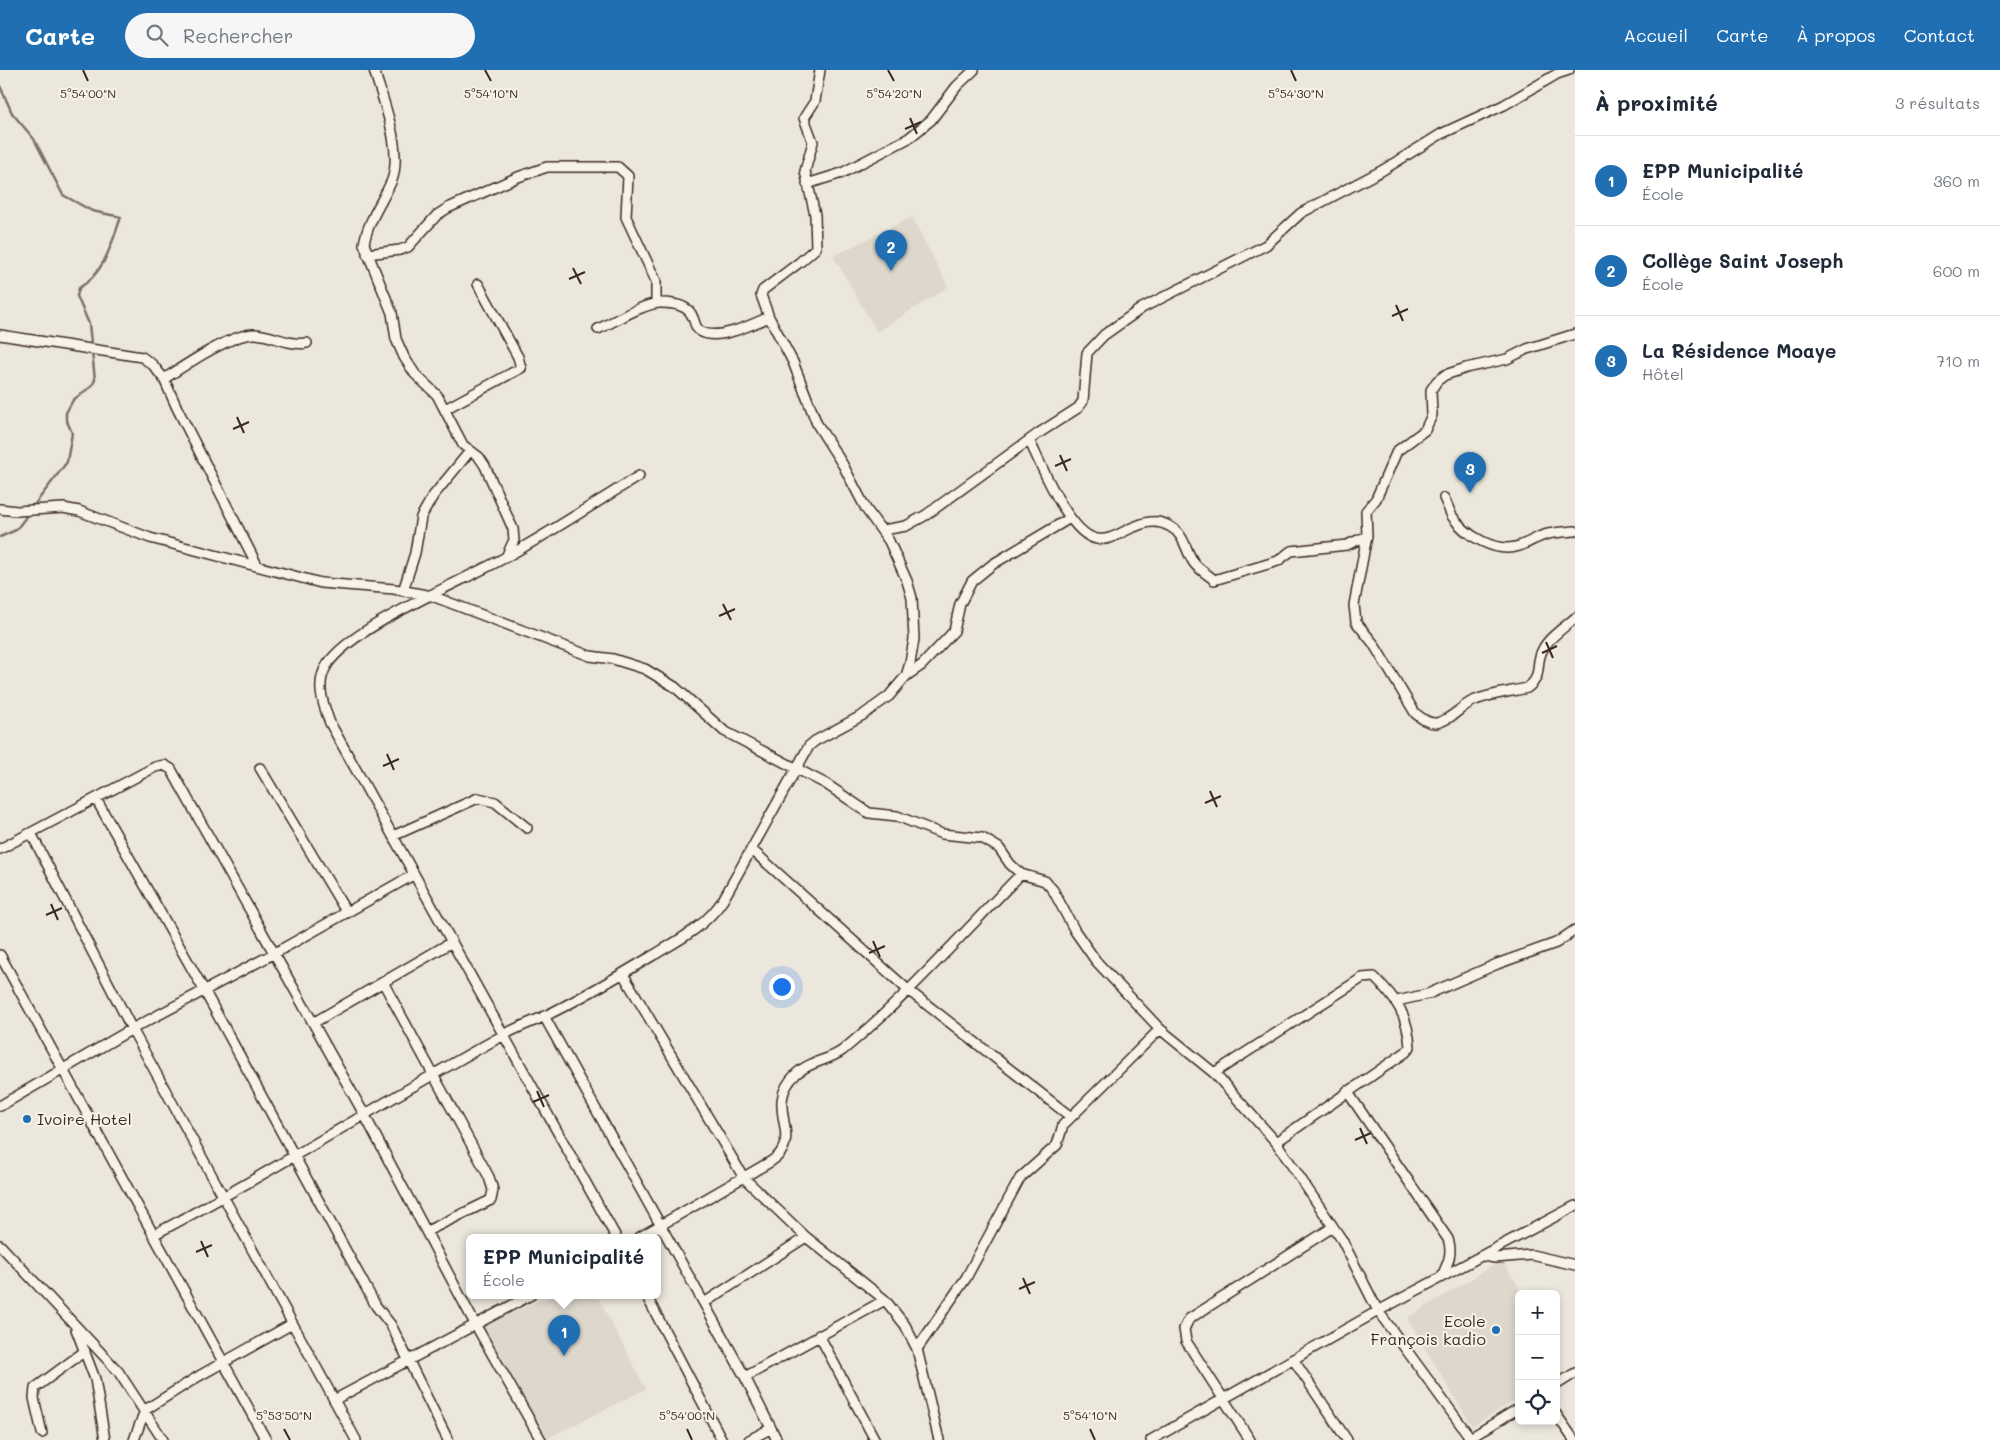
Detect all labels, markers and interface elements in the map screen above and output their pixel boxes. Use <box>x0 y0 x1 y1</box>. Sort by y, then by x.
search box <box>125 13 475 58</box>
text: Carte <box>25 20 95 51</box>
icon: search <box>143 21 171 49</box>
text: Rechercher <box>183 23 293 48</box>
text: Accueil <box>1623 23 1688 47</box>
text: Carte <box>1716 23 1768 47</box>
text: À propos <box>1796 23 1876 47</box>
text: Contact <box>1904 23 1975 47</box>
text: 5°54'00"N <box>60 85 116 101</box>
text: 5°54'10"N <box>464 85 518 101</box>
text: 5°54'20"N <box>866 85 922 101</box>
text: 5°54'30"N <box>1268 85 1324 101</box>
text: À proximité <box>1595 89 1718 116</box>
text: 3 résultats <box>1895 92 1980 113</box>
text: EPP Municipalité <box>1642 158 1803 183</box>
text: 1 <box>1607 170 1615 191</box>
text: 360 m <box>1933 170 1980 191</box>
text: École <box>1642 183 1684 204</box>
pin: 2 <box>875 230 907 271</box>
text: Collège Saint Joseph <box>1642 248 1843 273</box>
text: 2 <box>1607 260 1615 281</box>
text: 600 m <box>1933 260 1980 281</box>
text: École <box>1642 273 1684 294</box>
text: La Résidence Moaye <box>1642 338 1836 363</box>
text: 3 <box>1606 350 1616 371</box>
text: 710 m <box>1936 350 1980 371</box>
text: Hôtel <box>1642 363 1684 384</box>
pin: 3 <box>1454 452 1486 493</box>
your location <box>769 974 795 1000</box>
place label: Ivoire Hotel <box>37 1108 132 1129</box>
marker: Ivoire Hotel <box>21 1113 33 1125</box>
popup <box>466 1234 661 1299</box>
text: EPP Municipalité <box>483 1244 644 1269</box>
text: École <box>483 1269 525 1290</box>
map controls <box>1515 1290 1560 1425</box>
button: + <box>1515 1290 1560 1335</box>
place label: Ecole François kadio <box>1371 1310 1486 1349</box>
pin: 1 <box>548 1315 580 1356</box>
marker: Ecole François kadio <box>1490 1324 1502 1336</box>
button: − <box>1515 1335 1560 1380</box>
button: locate <box>1515 1380 1560 1425</box>
text: 5°53'50"N <box>256 1407 312 1423</box>
text: 5°54'00"N <box>659 1407 715 1423</box>
text: 5°54'10"N <box>1063 1407 1117 1423</box>

